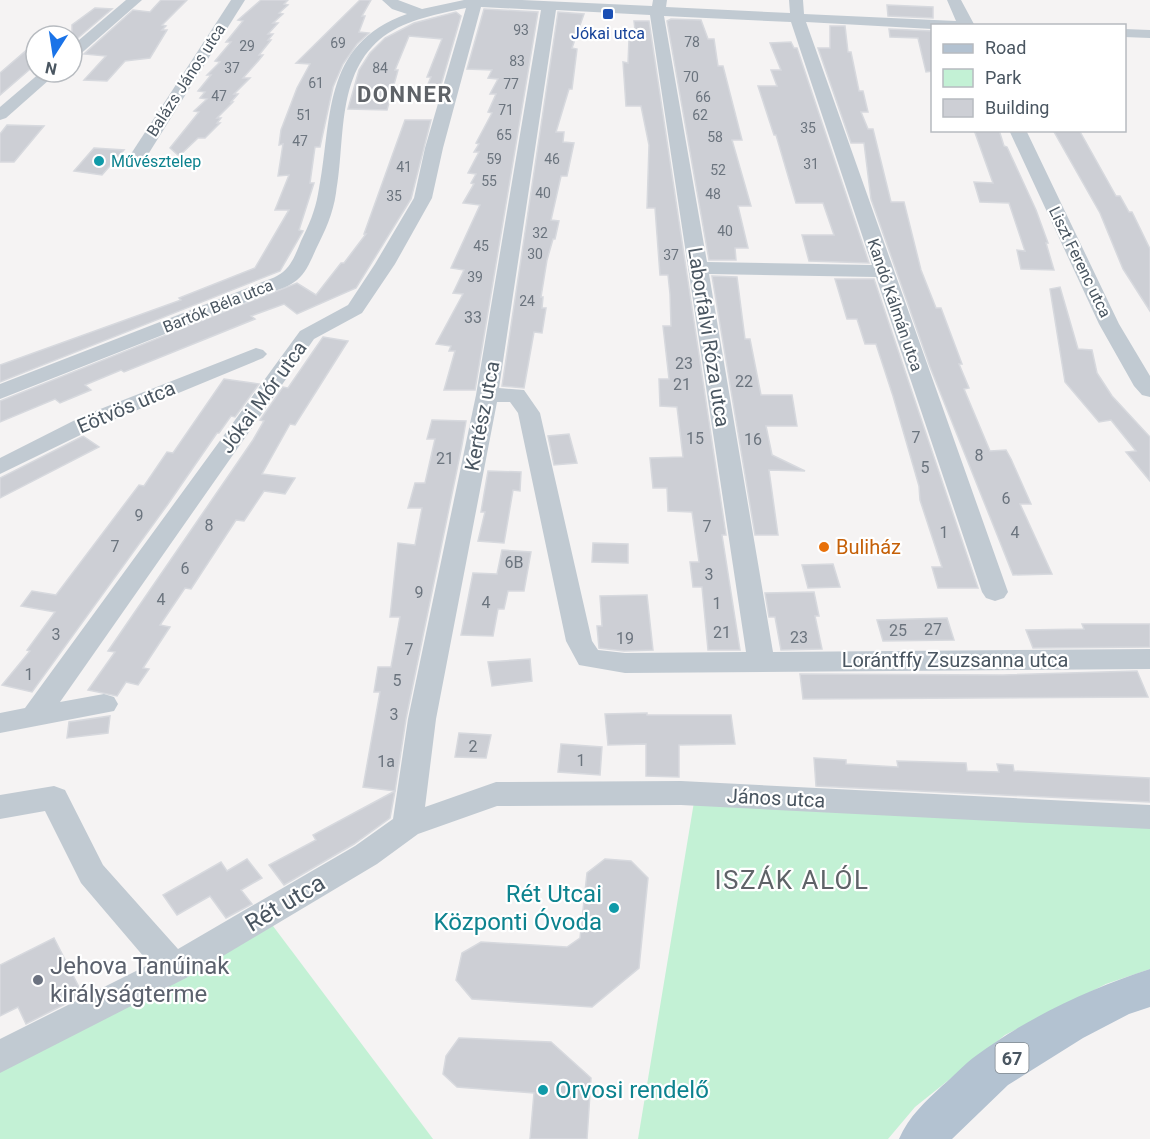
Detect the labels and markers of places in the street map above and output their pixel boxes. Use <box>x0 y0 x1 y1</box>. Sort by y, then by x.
marker: Jókai utca <box>601 7 615 21</box>
place label: Jókai utca <box>571 24 645 43</box>
place label: Művésztelep <box>111 152 201 171</box>
marker: Művésztelep <box>92 154 106 168</box>
place label: Buliház <box>836 535 901 559</box>
marker: Buliház <box>817 540 831 554</box>
place label: Rét Utcai Központi Óvoda <box>434 880 602 936</box>
marker: Rét Utcai Központi Óvoda <box>607 901 621 915</box>
place label: Jehova Tanúinak királyságterme <box>50 952 230 1008</box>
marker: Jehova Tanúinak királyságterme <box>31 973 45 987</box>
place label: Orvosi rendelő <box>555 1076 709 1104</box>
marker: Orvosi rendelő <box>536 1083 550 1097</box>

